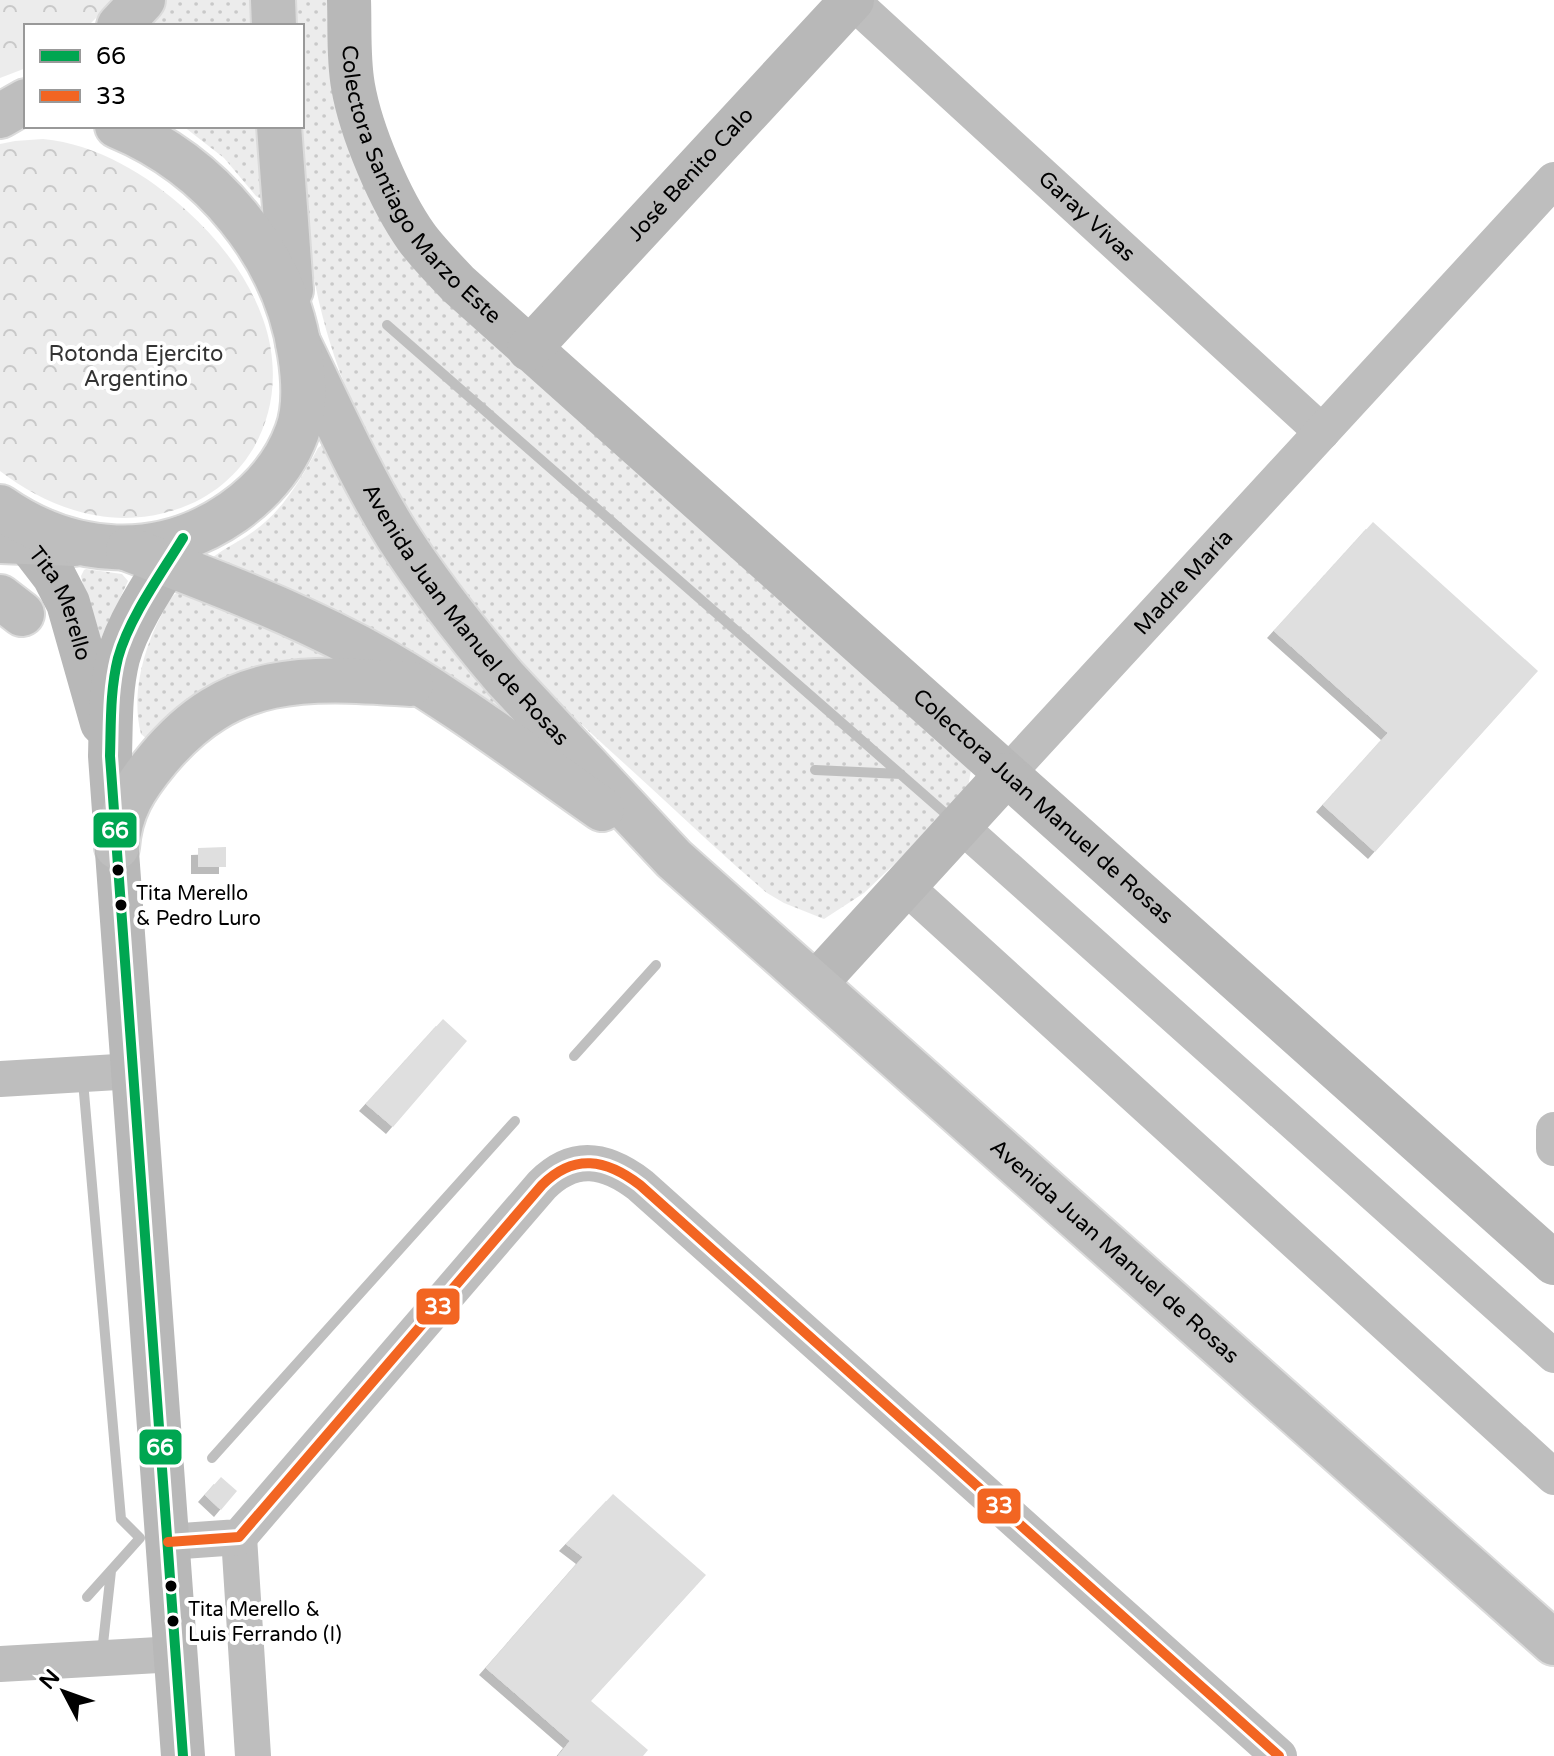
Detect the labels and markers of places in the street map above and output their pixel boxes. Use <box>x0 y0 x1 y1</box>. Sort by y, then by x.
unlabelled marker <box>110 862 126 878</box>
place label: Tita Merello & Pedro Luro <box>136 882 261 931</box>
marker: Tita Merello & Pedro Luro <box>113 897 129 913</box>
unlabelled marker <box>163 1578 179 1594</box>
place label: Tita Merello & Luis Ferrando (I) <box>188 1598 342 1647</box>
marker: Tita Merello & Luis Ferrando (I) <box>165 1613 181 1629</box>

